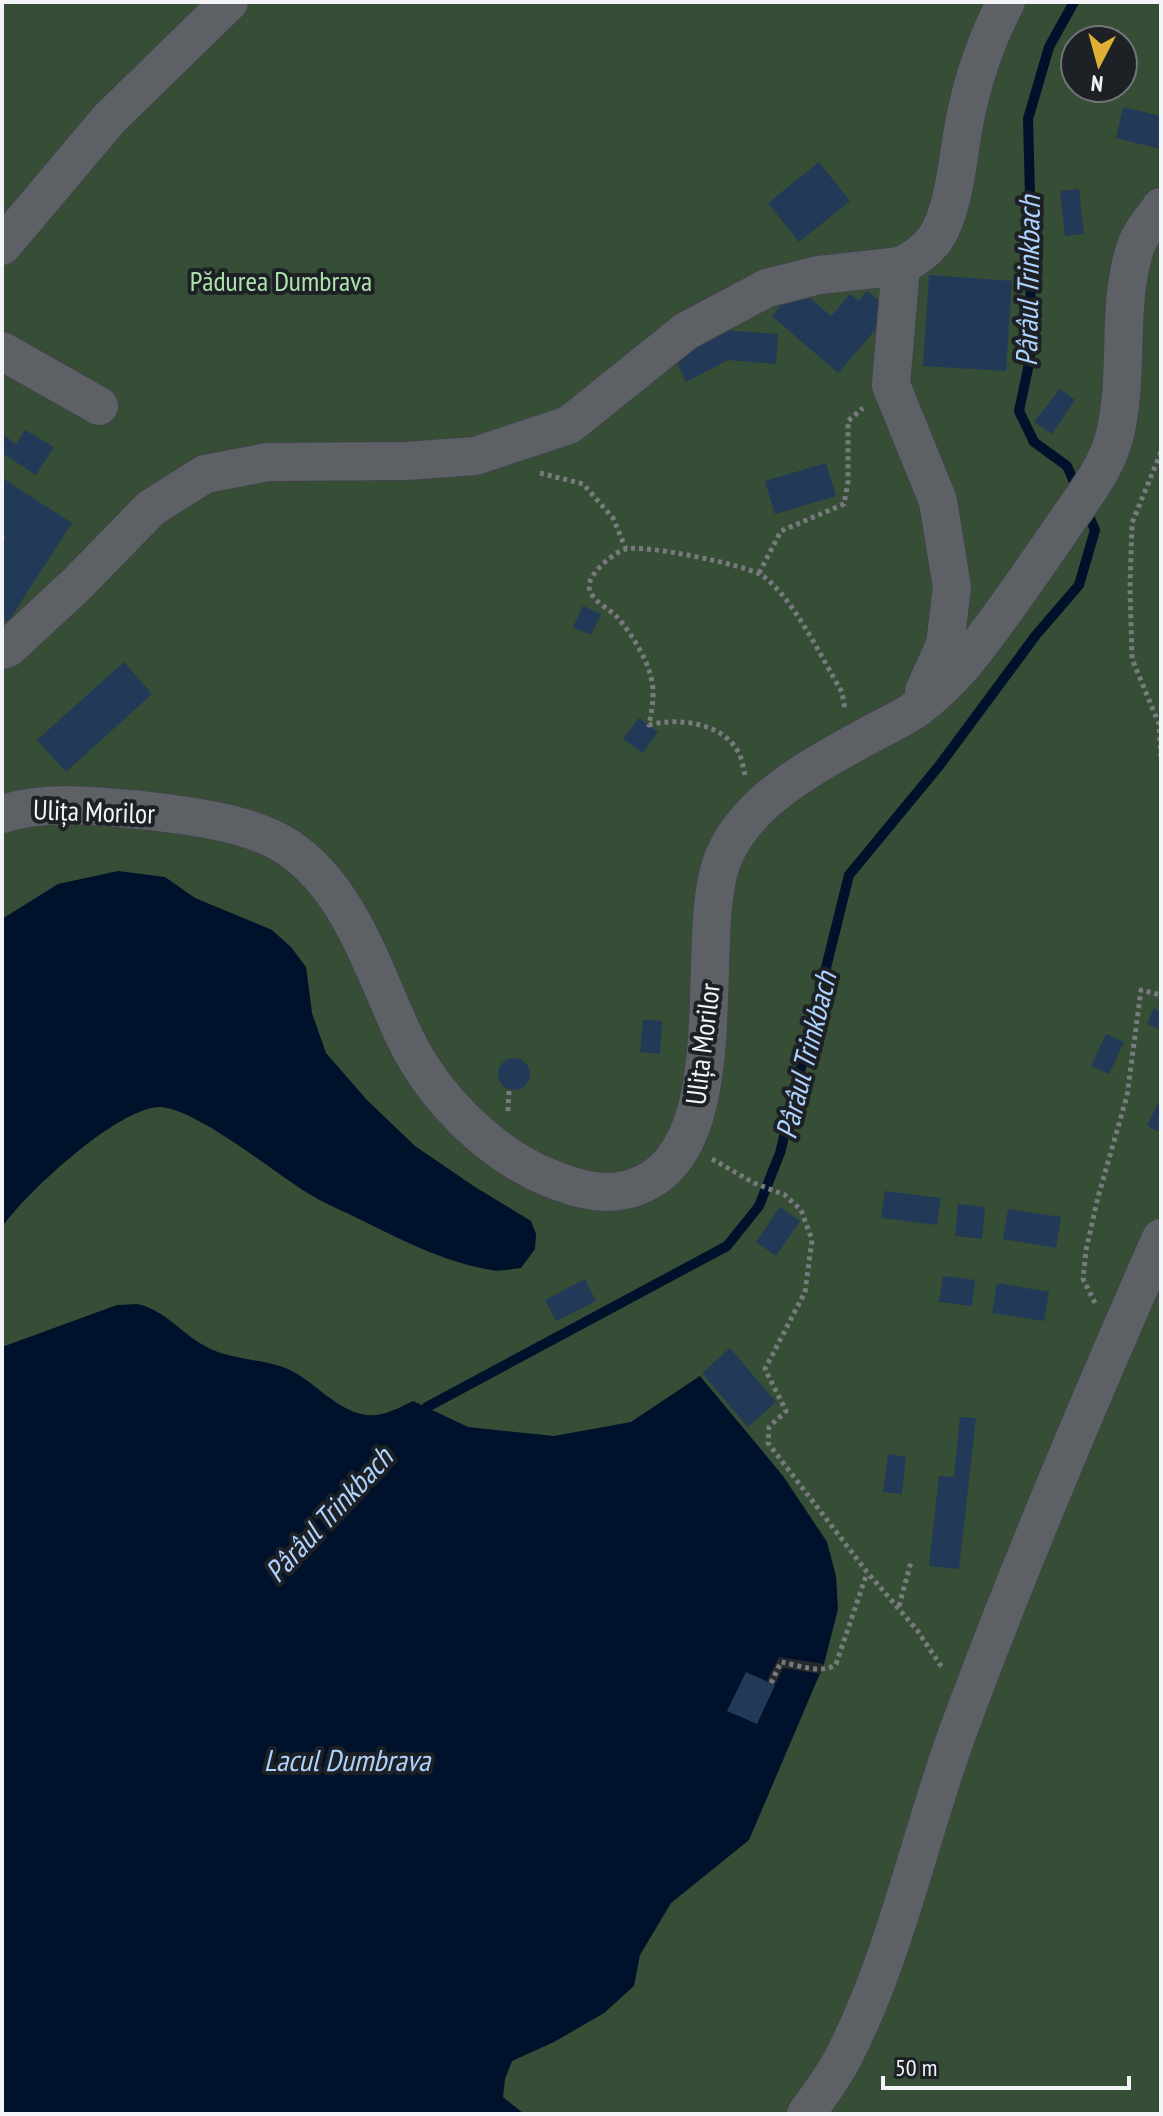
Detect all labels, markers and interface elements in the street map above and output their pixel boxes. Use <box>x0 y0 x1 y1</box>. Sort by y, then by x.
north arrow <box>1059 24 1139 104</box>
text: N <box>1090 69 1104 98</box>
water label: Pârâul Trinkbach <box>1006 194 1048 367</box>
park label: Pădurea Dumbrava <box>190 262 372 299</box>
street label: Ulița Morilor <box>32 790 156 832</box>
water label: Pârâul Trinkbach <box>765 966 845 1143</box>
street label: Ulița Morilor <box>676 981 728 1107</box>
water label: Pârâul Trinkbach <box>256 1437 402 1590</box>
water label: Lacul Dumbrava <box>264 1740 432 1779</box>
scale bar <box>883 2040 1129 2090</box>
text: 50 m <box>895 2052 937 2083</box>

